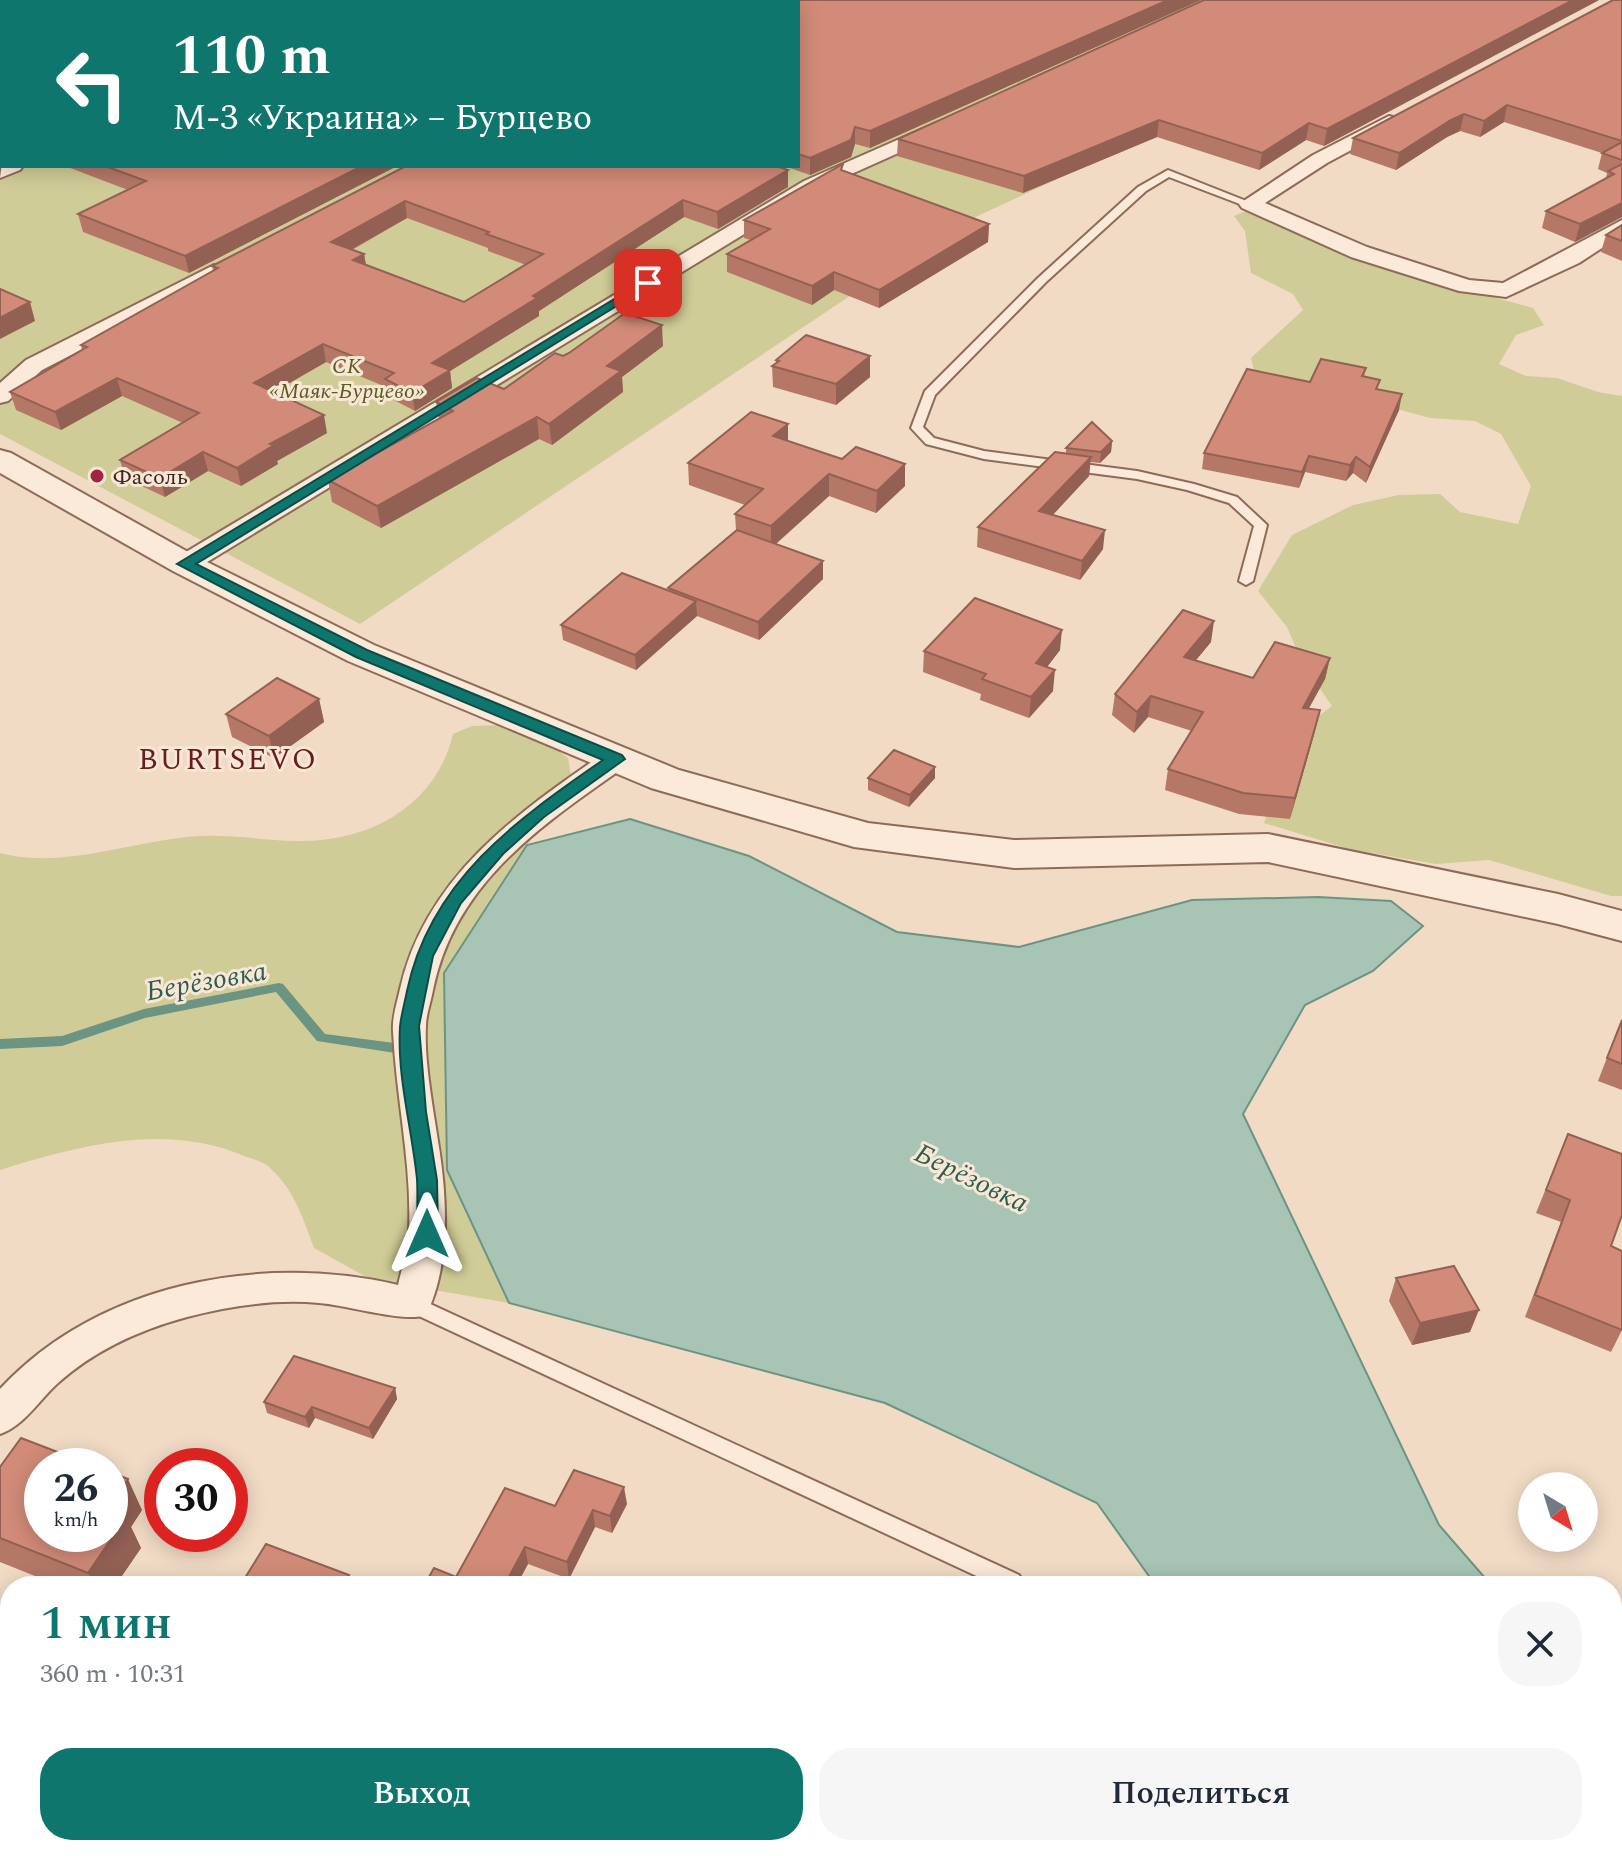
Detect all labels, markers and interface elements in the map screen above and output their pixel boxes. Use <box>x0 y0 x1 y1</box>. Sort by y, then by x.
text: 110 m <box>172 14 331 99</box>
icon: left <box>40 32 144 136</box>
text: М-3 «Украина» – Бурцево <box>172 91 592 146</box>
pin <box>614 249 682 317</box>
icon: arrive <box>626 261 670 305</box>
park label: СК «Маяк-Бурцево» <box>270 350 424 408</box>
place label: Фасоль <box>113 461 188 494</box>
marker: Фасоль <box>88 467 106 485</box>
district label: BURTSEVO <box>138 737 318 783</box>
water label: Берёзовка <box>143 950 270 1013</box>
water label: Берёзовка <box>907 1132 1036 1224</box>
position arrow <box>385 1192 469 1276</box>
speed limit sign: 30 <box>144 1448 248 1552</box>
text: 26 <box>54 1459 98 1520</box>
north arrow <box>1518 1472 1598 1552</box>
map controls <box>1518 1472 1598 1552</box>
text: km/h <box>54 1505 99 1535</box>
text: 1 мин <box>40 1587 172 1660</box>
button: close <box>1498 1602 1582 1686</box>
text: 360 m · 10:31 <box>40 1654 186 1694</box>
button: Выход <box>40 1748 803 1840</box>
button: Поделиться <box>819 1748 1582 1840</box>

